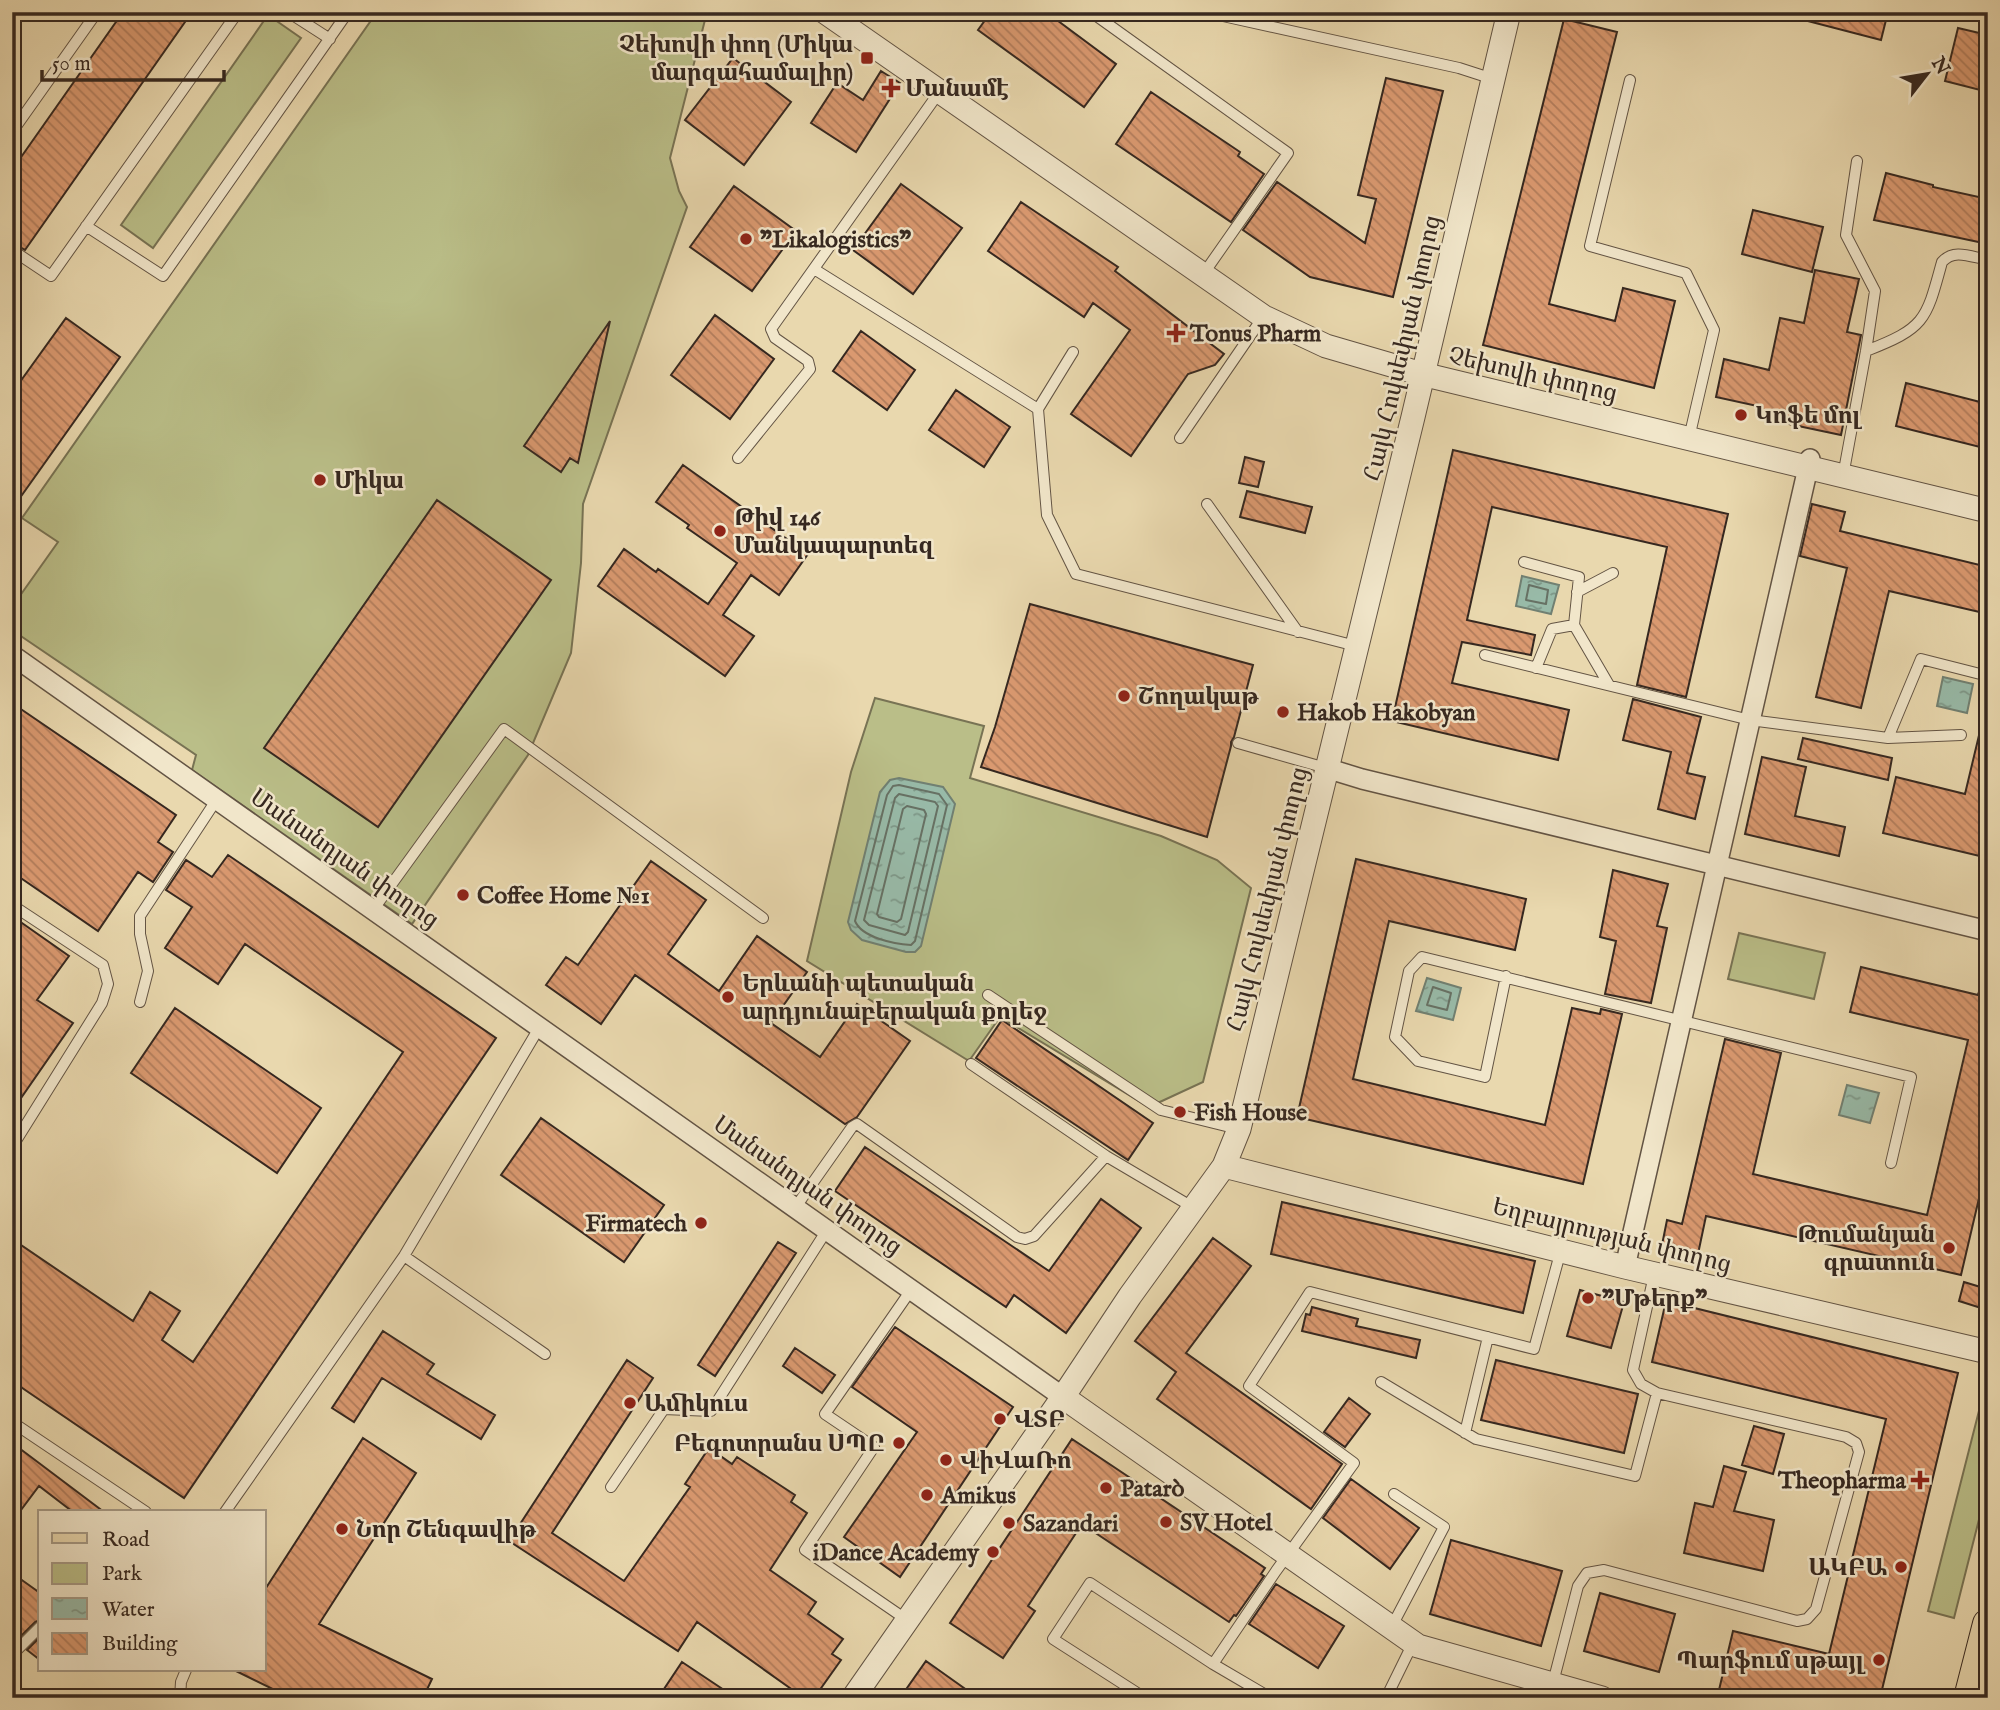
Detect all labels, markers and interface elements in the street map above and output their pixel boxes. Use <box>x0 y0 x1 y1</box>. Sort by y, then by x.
place label: Չեխովի փող (Միկա մարզահամալիր) <box>619 30 853 89</box>
scale bar <box>42 38 224 82</box>
north arrow <box>1892 38 1962 108</box>
marker: Չեխովի փող (Միկա մարզահամալիր) <box>859 50 875 66</box>
text: 50 m <box>52 51 91 78</box>
text: N <box>1925 52 1955 80</box>
place label: Մանամէ <box>905 74 1009 105</box>
marker: Մանամէ <box>883 80 899 96</box>
street label: Հայկ Հովսեփյան փողոց <box>1358 212 1449 484</box>
place label: "Likalogistics" <box>760 225 911 256</box>
marker: "Likalogistics" <box>738 231 754 247</box>
place label: Tonus Pharm <box>1189 319 1322 350</box>
marker: Tonus Pharm <box>1168 325 1184 341</box>
street label: Չեխովի փողոց <box>1445 341 1620 410</box>
place label: Կոֆե մոլ <box>1755 401 1862 432</box>
marker: Կոֆե մոլ <box>1733 407 1749 423</box>
place label: Միկա <box>334 466 404 497</box>
marker: Միկա <box>312 472 328 488</box>
place label: Թիվ 146 Մանկապարտեզ <box>734 503 934 562</box>
marker: Թիվ 146 Մանկապարտեզ <box>712 523 728 539</box>
place label: Շողակաթ <box>1138 682 1259 713</box>
marker: Շողակաթ <box>1116 688 1132 704</box>
place label: Hakob Hakobyan <box>1297 698 1476 729</box>
marker: Hakob Hakobyan <box>1275 704 1291 720</box>
street label: Հայկ Հովսեփյան փողոց <box>1221 764 1316 1035</box>
street label: Մանանդյան փողոց <box>244 782 445 936</box>
place label: Coffee Home №1 <box>477 881 650 912</box>
marker: Coffee Home №1 <box>455 887 471 903</box>
place label: Երևանի պետական արդյունաբերական քոլեջ <box>742 969 1047 1028</box>
marker: Երևանի պետական արդյունաբերական քոլեջ <box>720 989 736 1005</box>
place label: Fish House <box>1194 1098 1307 1129</box>
marker: Fish House <box>1172 1104 1188 1120</box>
street label: Մանանդյան փողոց <box>707 1109 908 1263</box>
street label: Եղբայրության փողոց <box>1489 1192 1734 1281</box>
place label: Firmatech <box>585 1209 687 1240</box>
marker: Firmatech <box>693 1215 709 1231</box>
place label: Թումանյան գրատուն <box>1797 1220 1935 1279</box>
marker: Թումանյան գրատուն <box>1941 1240 1957 1256</box>
place label: "Մթերք" <box>1602 1284 1707 1315</box>
marker: "Մթերք" <box>1580 1290 1596 1306</box>
place label: Ամիկուս <box>644 1389 748 1420</box>
marker: Ամիկուս <box>622 1395 638 1411</box>
place label: ՎՏԲ <box>1014 1405 1065 1436</box>
marker: ՎՏԲ <box>992 1411 1008 1427</box>
place label: Բեգոտրանս ՍՊԸ <box>674 1429 885 1460</box>
marker: Բեգոտրանս ՍՊԸ <box>891 1435 907 1451</box>
place label: ՎիՎաՌո <box>960 1446 1071 1477</box>
marker: ՎիՎաՌո <box>938 1452 954 1468</box>
place label: Theopharma <box>1777 1466 1907 1497</box>
marker: Theopharma <box>1912 1472 1928 1488</box>
place label: Patarò <box>1120 1474 1185 1505</box>
marker: Patarò <box>1098 1480 1114 1496</box>
place label: Amikus <box>940 1481 1016 1512</box>
marker: Amikus <box>919 1487 935 1503</box>
place label: SV Hotel <box>1180 1508 1273 1539</box>
place label: Sazandari <box>1023 1509 1119 1540</box>
legend <box>38 1510 266 1672</box>
marker: SV Hotel <box>1158 1514 1174 1530</box>
place label: Նոր Շենգավիթ <box>356 1515 537 1546</box>
marker: Sazandari <box>1001 1515 1017 1531</box>
marker: Նոր Շենգավիթ <box>334 1521 350 1537</box>
text: Road <box>102 1527 150 1554</box>
place label: iDance Academy <box>813 1538 980 1569</box>
marker: iDance Academy <box>985 1544 1001 1560</box>
place label: ԱԿԲԱ <box>1808 1553 1887 1584</box>
marker: ԱԿԲԱ <box>1893 1559 1909 1575</box>
text: Park <box>102 1561 143 1588</box>
text: Water <box>102 1597 155 1624</box>
text: Building <box>102 1631 178 1658</box>
place label: Պարֆում սթայլ <box>1677 1646 1866 1677</box>
marker: Պարֆում սթայլ <box>1871 1652 1887 1668</box>

